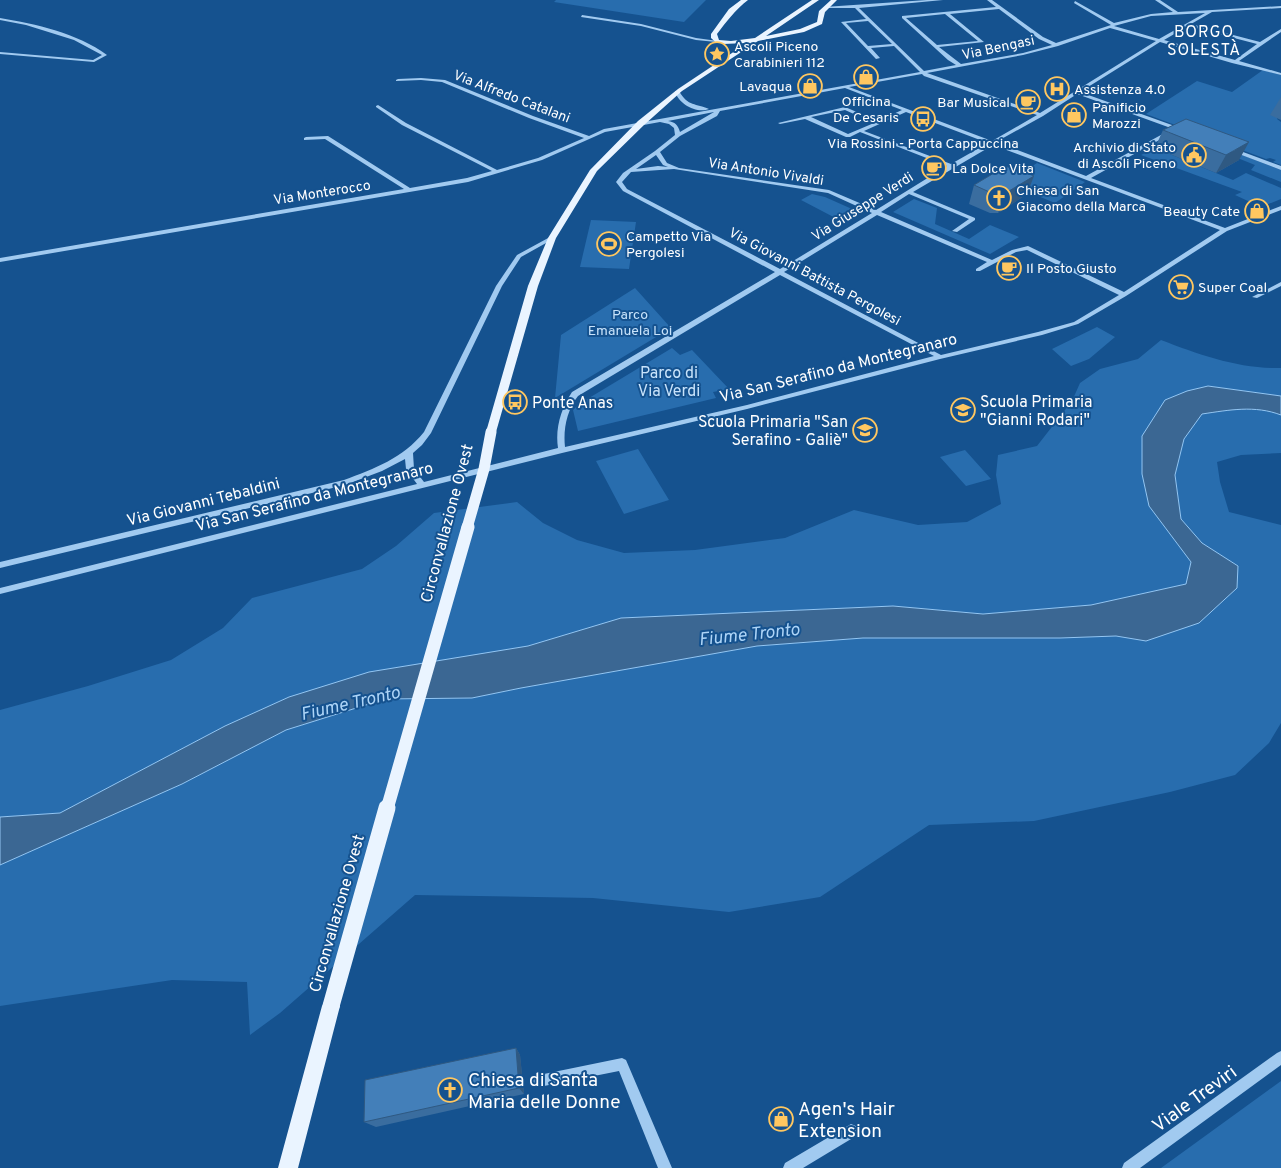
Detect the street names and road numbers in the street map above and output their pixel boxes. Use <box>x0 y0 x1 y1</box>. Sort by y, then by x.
street label: Via Bengasi <box>960 32 1036 64</box>
street label: Via Alfredo Catalani <box>451 67 572 128</box>
street label: Via Antonio Vivaldi <box>707 155 825 190</box>
street label: Via Giuseppe Verdi <box>809 169 917 245</box>
street label: Via Monterocco <box>272 177 372 210</box>
street label: Via Giovanni Battista Pergolesi <box>725 225 903 330</box>
street label: Via San Serafino da Montegranaro <box>718 330 959 408</box>
street label: Circonvallazione Ovest <box>417 442 479 605</box>
street label: Via San Serafino da Montegranaro <box>194 459 435 537</box>
street label: Via Giovanni Tebaldini <box>125 474 282 532</box>
street label: Circonvallazione Ovest <box>306 832 370 995</box>
street label: Viale Treviri <box>1148 1061 1242 1138</box>

